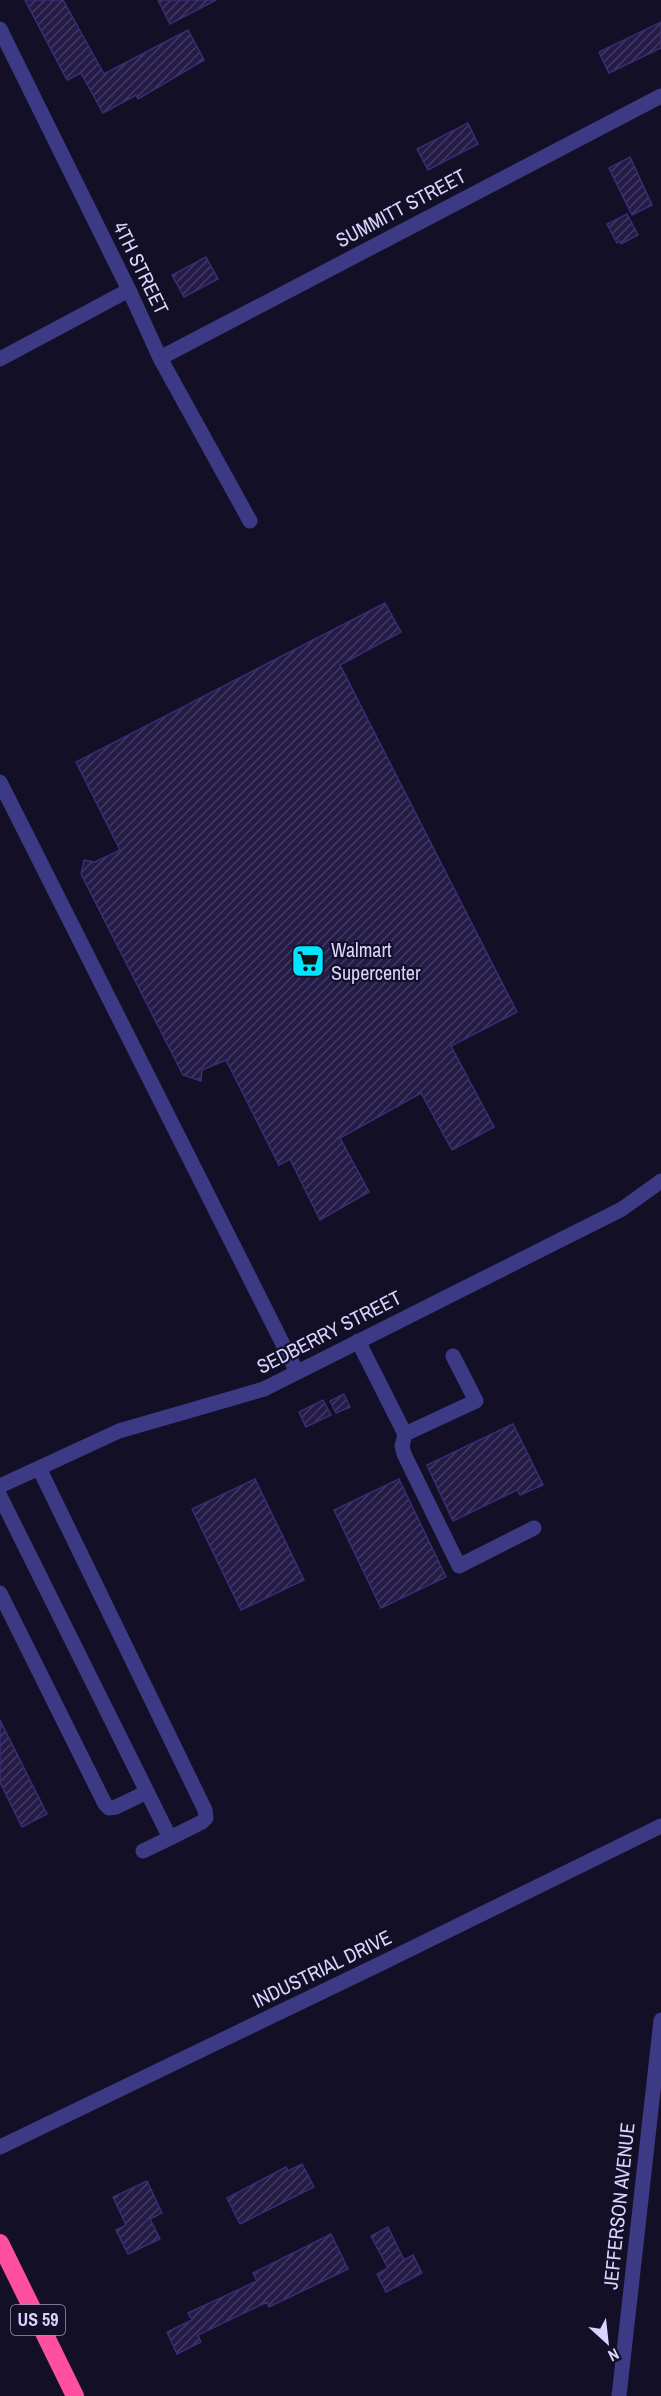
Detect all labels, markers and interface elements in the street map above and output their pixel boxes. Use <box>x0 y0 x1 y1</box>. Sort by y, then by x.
street label: SUMMITT STREET <box>331 162 471 253</box>
street label: 4TH STREET <box>107 217 176 319</box>
place label: Walmart Supercenter <box>331 936 421 986</box>
supermarket icon: Walmart Supercenter <box>290 943 326 979</box>
street label: SEDBERRY STREET <box>252 1283 406 1380</box>
street label: INDUSTRIAL DRIVE <box>248 1923 396 2014</box>
street label: JEFFERSON AVENUE <box>596 2121 641 2291</box>
road number: US 59 <box>11 2305 65 2335</box>
north arrow <box>577 2312 637 2372</box>
text: N <box>605 2343 623 2367</box>

